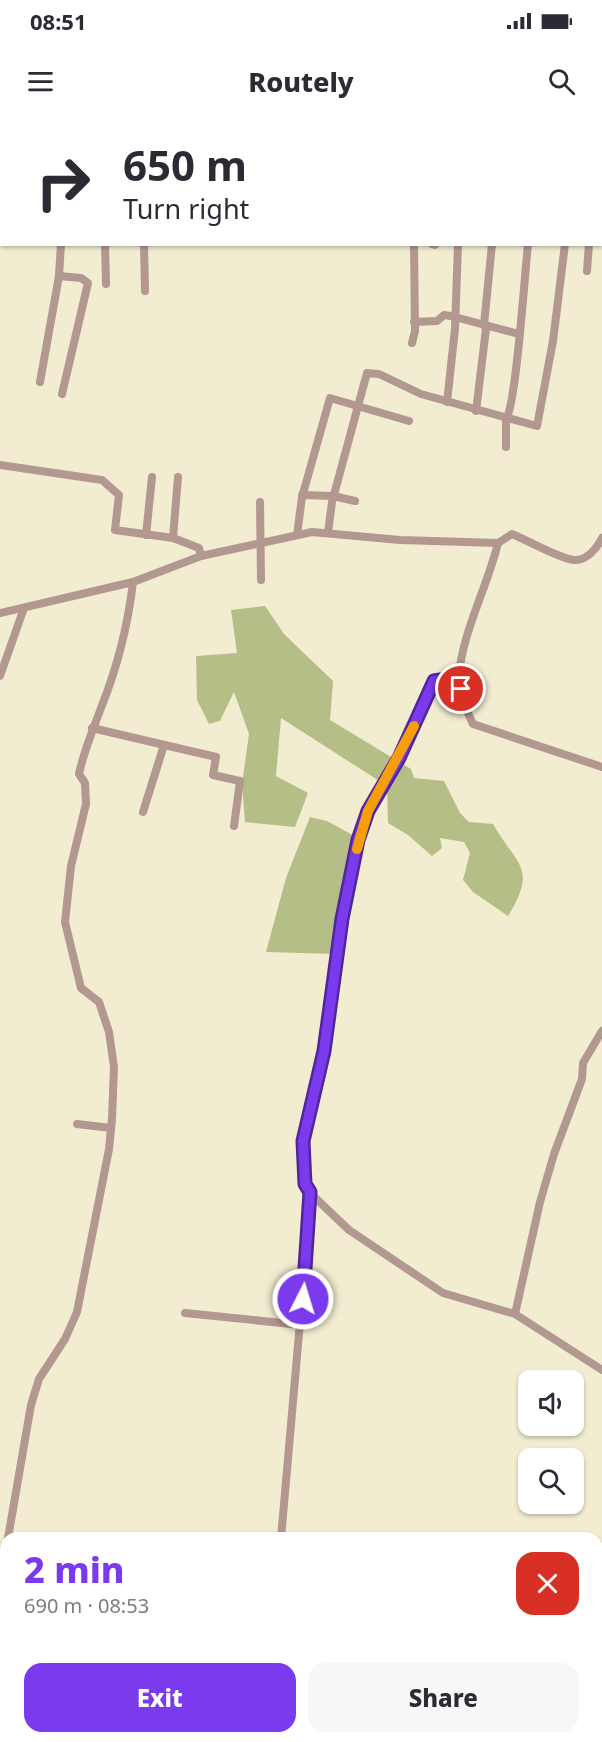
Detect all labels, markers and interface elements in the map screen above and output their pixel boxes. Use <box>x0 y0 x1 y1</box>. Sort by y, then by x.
text: 08:51 <box>30 6 87 36</box>
text: Routely <box>248 63 354 100</box>
icon: menu <box>24 65 57 98</box>
icon: search <box>545 65 578 98</box>
text: 650 m <box>123 136 247 193</box>
icon: right <box>24 144 102 222</box>
text: Turn right <box>123 190 249 227</box>
pin <box>435 663 486 714</box>
icon: arrive <box>444 672 477 705</box>
position arrow <box>271 1267 335 1331</box>
map controls <box>518 1370 584 1514</box>
button: sound <box>518 1370 584 1436</box>
button: search <box>518 1448 584 1514</box>
text: 2 min <box>24 1545 125 1594</box>
button: close <box>516 1552 579 1615</box>
text: 690 m · 08:53 <box>24 1592 149 1619</box>
button: Exit <box>24 1663 296 1732</box>
button: Share <box>308 1663 579 1732</box>

